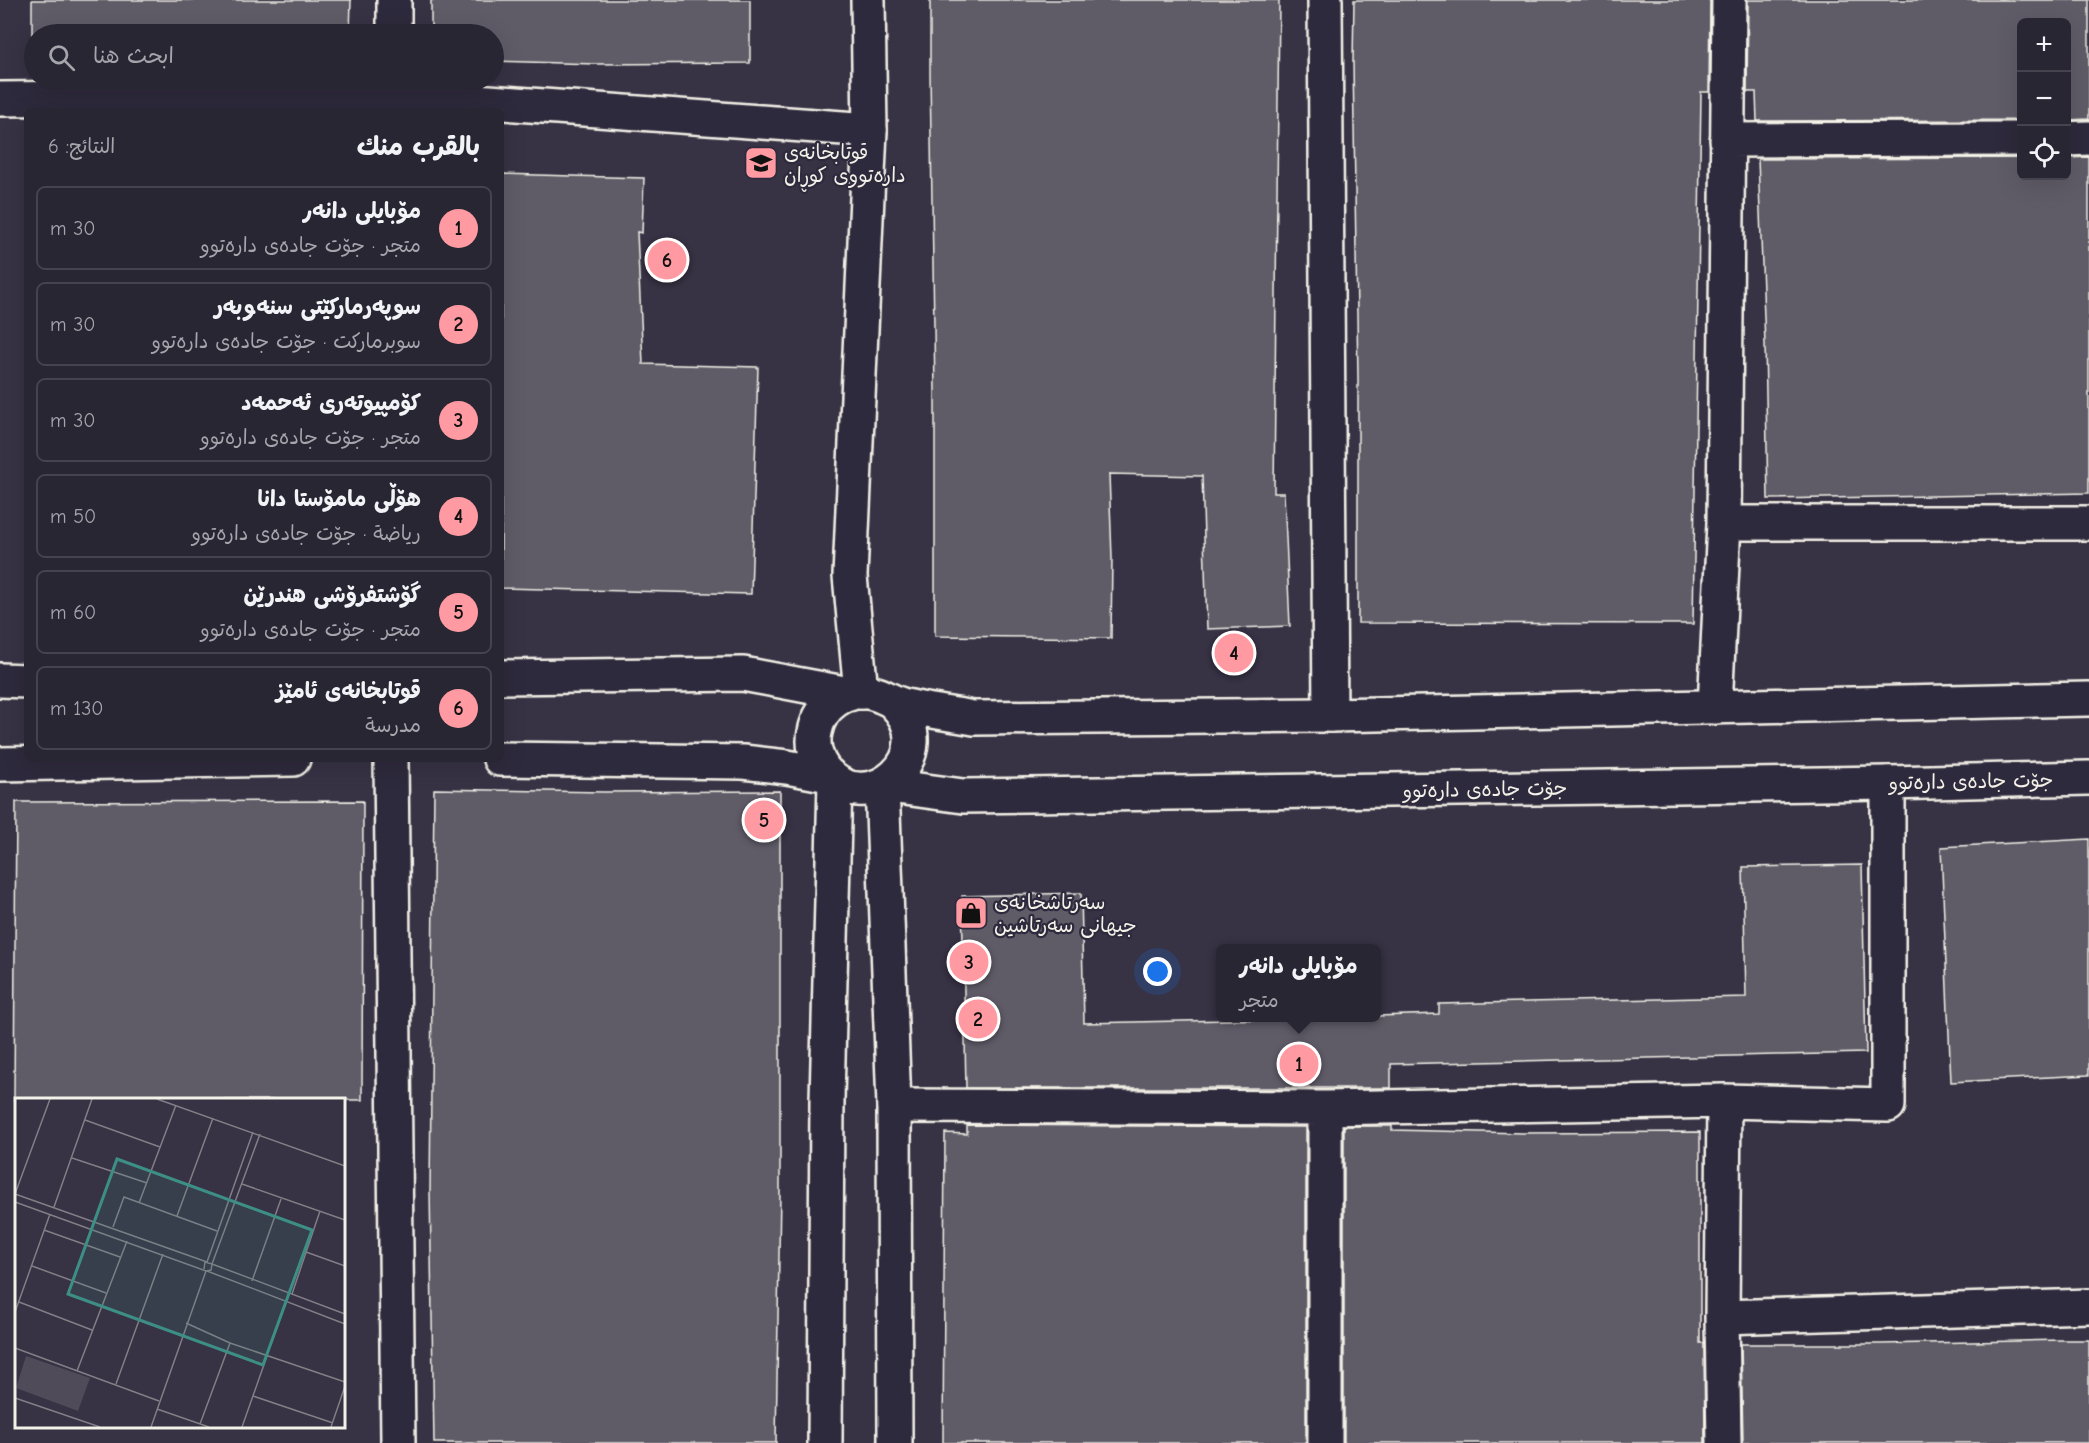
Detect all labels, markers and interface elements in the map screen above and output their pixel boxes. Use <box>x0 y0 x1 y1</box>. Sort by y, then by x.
map controls <box>2017 18 2071 180</box>
button: + <box>2017 18 2071 72</box>
search box <box>24 24 504 90</box>
icon: search <box>45 41 78 74</box>
text: ابحث هنا <box>93 43 174 69</box>
button: − <box>2017 72 2071 126</box>
button: locate <box>2017 126 2071 180</box>
text: بالقرب منك <box>357 132 480 162</box>
text: النتائج: 6 <box>48 135 115 158</box>
place label: قوتابخانەی دارەتووی کوڕان <box>784 141 906 192</box>
school or university icon: قوتابخانەی دارەتووی کوڕان <box>743 145 779 181</box>
text: مۆبایلی دانەر <box>303 198 421 224</box>
text: 30 m <box>50 217 96 240</box>
text: 1 <box>455 217 462 240</box>
text: متجر · جۆت جادەی دارەتوو <box>200 234 421 257</box>
pin: 6 <box>648 238 686 282</box>
text: سوپەرمارکێتی سنەوبەر <box>214 294 421 320</box>
text: 30 m <box>50 313 96 336</box>
text: 2 <box>454 313 463 336</box>
text: سوبرماركت · جۆت جادەی دارەتوو <box>152 330 421 353</box>
text: کۆمپیوتەری ئەحمەد <box>241 390 421 416</box>
text: 30 m <box>50 409 96 432</box>
text: 3 <box>454 409 463 432</box>
text: متجر · جۆت جادەی دارەتوو <box>200 426 421 449</box>
text: هۆڵی مامۆستا دانا <box>257 486 421 512</box>
text: 50 m <box>50 505 96 528</box>
text: 4 <box>454 505 463 528</box>
text: رياضة · جۆت جادەی دارەتوو <box>192 522 421 545</box>
text: گۆشتفرۆشی هندرێن <box>243 582 421 608</box>
text: 60 m <box>50 601 96 624</box>
text: 5 <box>453 601 464 624</box>
text: متجر · جۆت جادەی دارەتوو <box>200 618 421 641</box>
pin: 4 <box>1214 630 1254 676</box>
text: قوتابخانەی ئامێز <box>276 678 421 704</box>
text: 130 m <box>50 697 103 720</box>
text: 6 <box>453 697 464 720</box>
text: مدرسة <box>365 714 421 737</box>
street label: جۆت جادەی دارەتوو <box>1887 769 2054 795</box>
street label: جۆت جادەی دارەتوو <box>1401 777 1568 803</box>
pin: 5 <box>744 798 783 842</box>
place label: سەرتاشخانەی جیهانی سەرتاشین <box>994 891 1137 938</box>
shop icon: سەرتاشخانەی جیهانی سەرتاشین <box>953 895 989 931</box>
pin: 3 <box>950 940 988 984</box>
popup <box>1216 944 1381 1022</box>
text: مۆبایلی دانەر <box>1239 953 1358 979</box>
your location <box>1143 957 1172 986</box>
text: متجر <box>1239 989 1279 1012</box>
pin: 2 <box>958 996 998 1042</box>
pin: 1 <box>1280 1042 1318 1086</box>
inset map <box>15 1098 345 1428</box>

